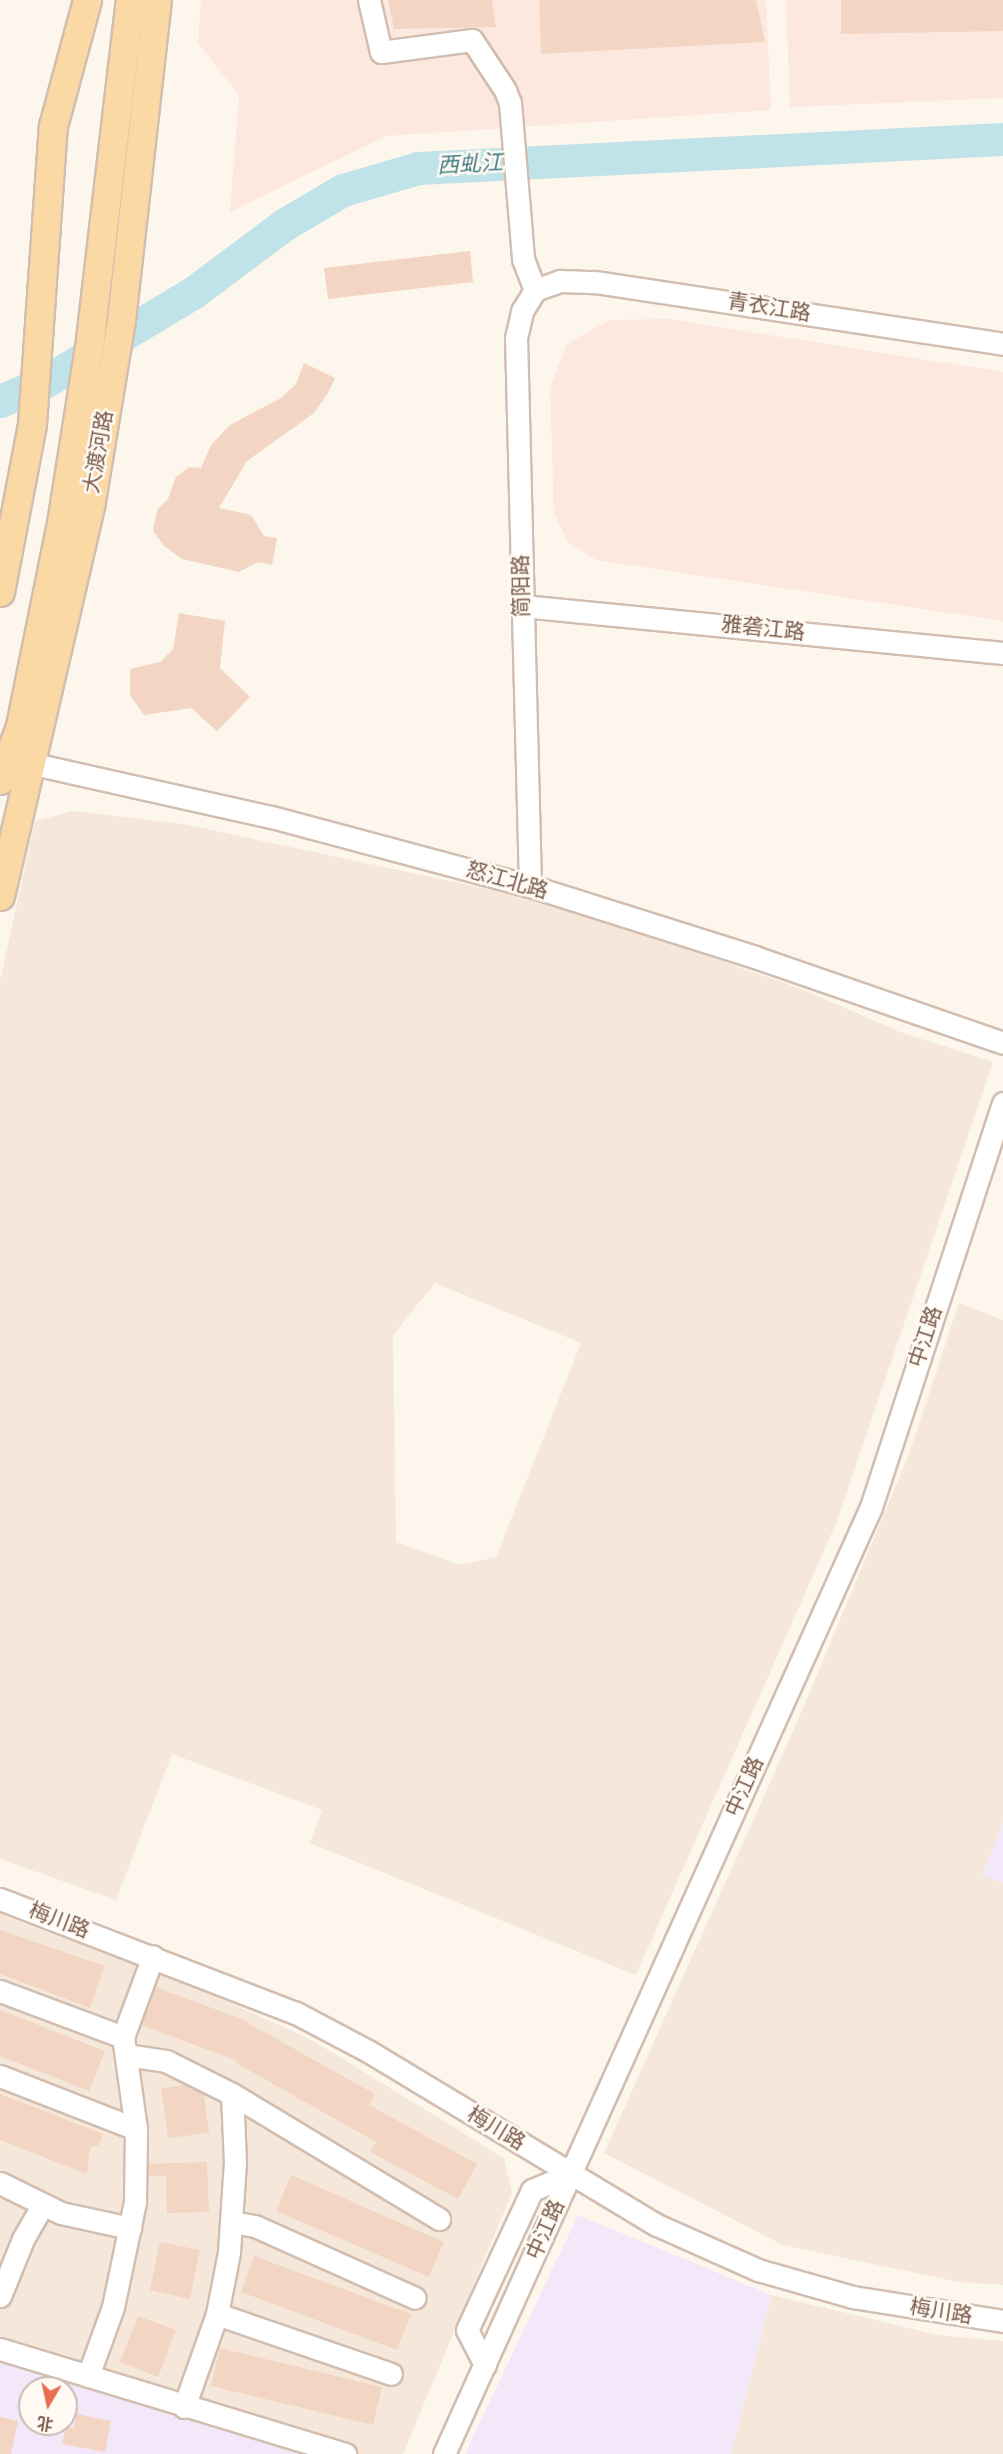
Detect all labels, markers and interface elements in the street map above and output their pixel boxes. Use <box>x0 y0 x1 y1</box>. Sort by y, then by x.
water label: 西虬江 <box>436 150 504 180</box>
street label: 青衣江路 <box>726 289 812 327</box>
street label: 大渡河路 <box>79 408 119 496</box>
street label: 简阳路 <box>509 554 535 618</box>
street label: 雅砻江路 <box>720 612 806 646</box>
street label: 怒江北路 <box>463 857 551 905</box>
street label: 中江路 <box>904 1303 948 1371</box>
street label: 中江路 <box>721 1753 769 1821</box>
street label: 梅川路 <box>25 1898 93 1944</box>
street label: 梅川路 <box>463 2102 529 2156</box>
street label: 中江路 <box>522 2196 570 2264</box>
street label: 梅川路 <box>908 2295 974 2329</box>
north arrow <box>18 2376 78 2436</box>
text: 北 <box>36 2412 55 2433</box>

